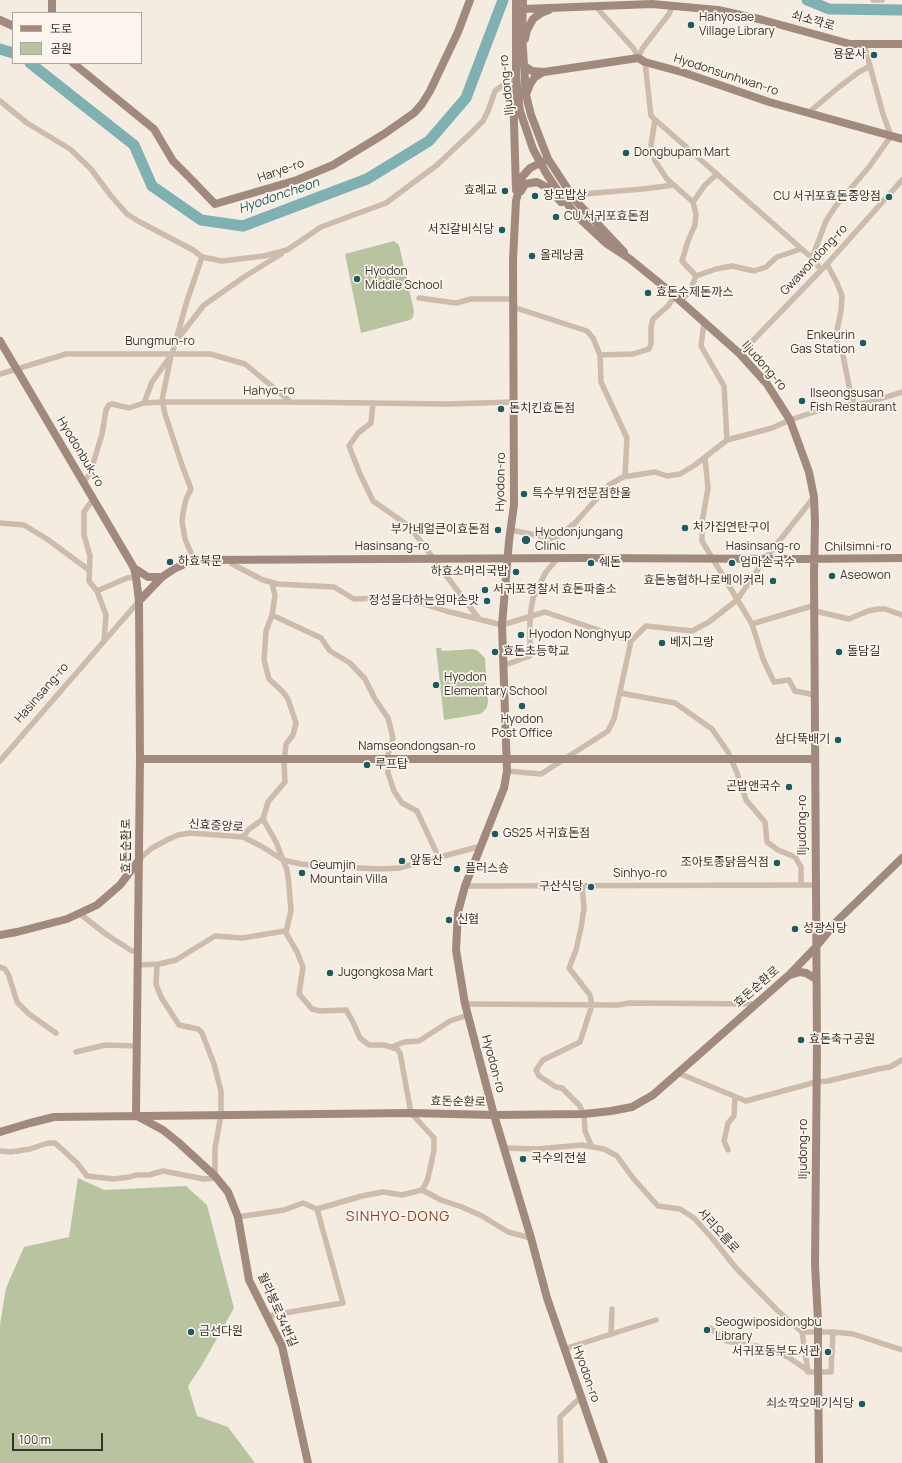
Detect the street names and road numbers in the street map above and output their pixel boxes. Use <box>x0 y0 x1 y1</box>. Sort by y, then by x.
street label: 쇠소깍로 <box>790 8 836 34</box>
street label: Hyodonsunhwan-ro <box>672 51 780 99</box>
street label: Iljudong-ro <box>497 54 517 116</box>
street label: Harye-ro <box>256 156 306 186</box>
street label: Gwawondong-ro <box>777 222 851 298</box>
street label: Bungmun-ro <box>125 335 195 349</box>
street label: Iljudong-ro <box>739 338 789 394</box>
street label: Hahyo-ro <box>243 383 295 399</box>
street label: Hyodonbuk-ro <box>54 414 106 490</box>
street label: Hyodon-ro <box>493 452 509 512</box>
street label: Chilsimni-ro <box>824 539 892 555</box>
street label: Hasinsang-ro <box>355 540 429 554</box>
street label: Hasinsang-ro <box>726 540 800 554</box>
street label: Hasinsang-ro <box>12 660 72 726</box>
street label: Namseondongsan-ro <box>358 740 476 754</box>
street label: Iljudong-ro <box>796 795 810 855</box>
street label: 신효중앙로 <box>188 817 244 835</box>
street label: 효돈순환로 <box>120 818 134 874</box>
street label: Sinhyo-ro <box>613 867 667 881</box>
street label: 효돈순환로 <box>731 963 783 1011</box>
street label: Hyodon-ro <box>478 1034 508 1094</box>
street label: 효돈순환로 <box>430 1094 486 1110</box>
street label: Iljudong-ro <box>797 1119 811 1179</box>
street label: 서리오름로 <box>694 1206 742 1256</box>
street label: 월라봉로34번길 <box>254 1271 300 1349</box>
street label: Hyodon-ro <box>570 1344 602 1404</box>

